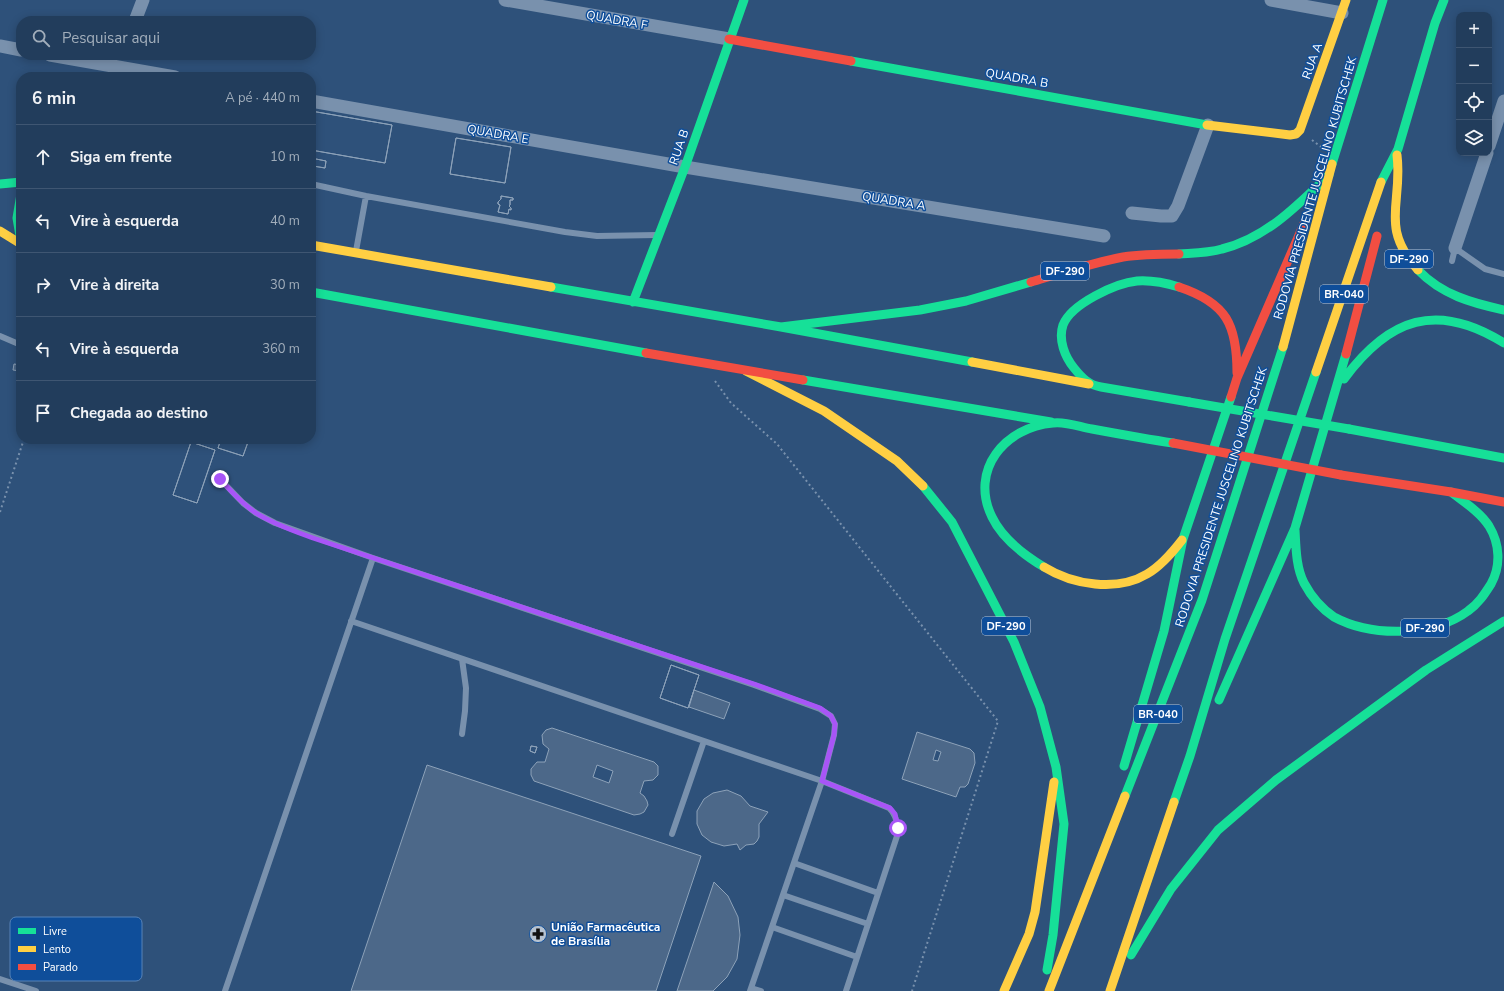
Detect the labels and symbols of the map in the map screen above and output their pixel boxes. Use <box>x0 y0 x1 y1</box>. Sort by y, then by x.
street label: QUADRA F <box>585 7 649 33</box>
street label: RUA A <box>1298 41 1326 81</box>
street label: RODOVIA PRESIDENTE JUSCELINO KUBITSCHEK <box>1270 54 1360 321</box>
street label: QUADRA B <box>984 65 1050 91</box>
street label: QUADRA E <box>466 121 530 147</box>
street label: RUA B <box>665 127 693 167</box>
street label: QUADRA A <box>861 188 927 214</box>
road number: DF-290 <box>1385 250 1433 268</box>
road number: DF-290 <box>1041 262 1089 280</box>
road number: BR-040 <box>1320 285 1368 303</box>
street label: RODOVIA PRESIDENTE JUSCELINO KUBITSCHEK <box>1171 365 1271 629</box>
route end <box>211 470 229 488</box>
road number: DF-290 <box>982 617 1030 635</box>
road number: DF-290 <box>1401 619 1449 637</box>
road number: BR-040 <box>1134 705 1182 723</box>
route start <box>889 819 907 837</box>
legend <box>10 917 142 981</box>
place label: União Farmacêutica de Brasília <box>551 919 660 949</box>
text: Livre <box>43 924 67 939</box>
pharmacy icon: União Farmacêutica de Brasília <box>528 924 548 944</box>
text: Lento <box>43 942 71 957</box>
text: Parado <box>43 960 78 975</box>

